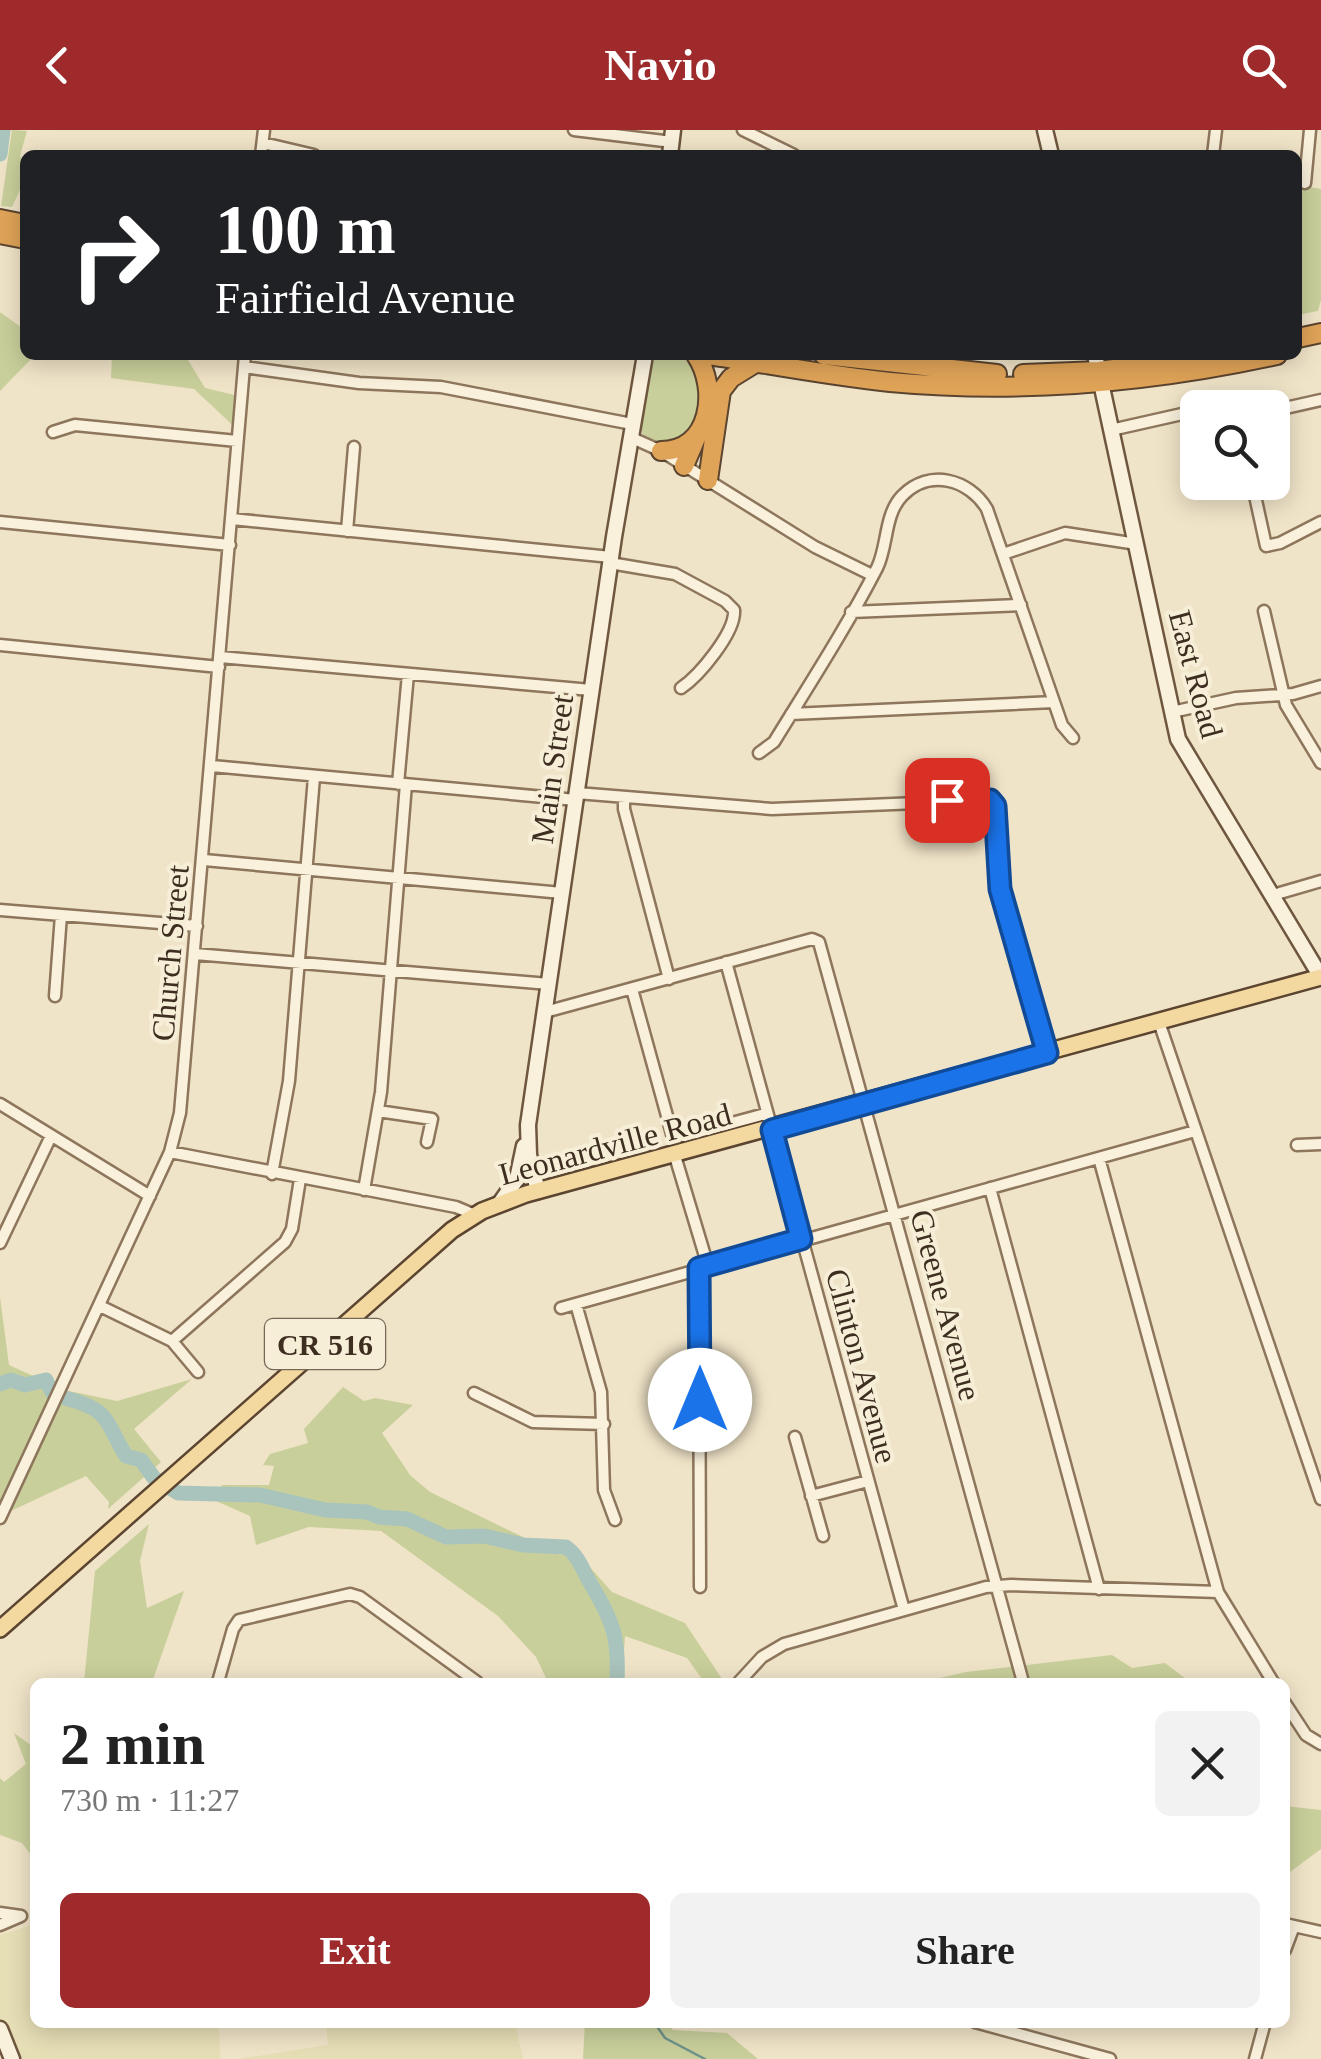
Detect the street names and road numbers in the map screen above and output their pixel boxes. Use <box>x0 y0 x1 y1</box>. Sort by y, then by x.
street label: East Road <box>1162 606 1230 742</box>
street label: Main Street <box>524 692 580 846</box>
street label: Church Street <box>144 863 196 1043</box>
street label: Leonardville Road <box>495 1096 735 1192</box>
street label: Greene Avenue <box>903 1206 989 1404</box>
street label: Clinton Avenue <box>819 1265 905 1467</box>
road number: CR 516 <box>265 1319 385 1369</box>

